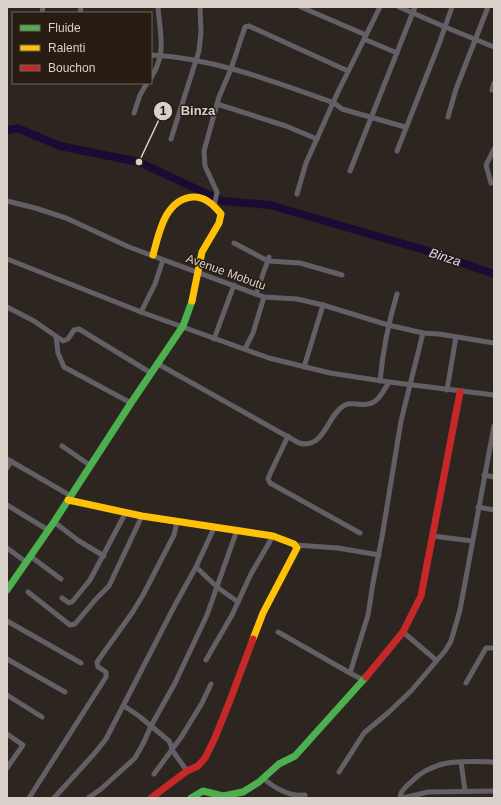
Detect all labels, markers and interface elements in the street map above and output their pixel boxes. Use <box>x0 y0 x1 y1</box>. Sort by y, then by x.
legend <box>12 12 152 84</box>
text: Fluide <box>48 21 81 35</box>
text: Ralenti <box>48 41 85 55</box>
text: Bouchon <box>48 61 95 75</box>
callout: Binza <box>153 98 224 123</box>
text: Binza <box>181 103 216 118</box>
text: 1 <box>160 104 167 118</box>
water label: Binza <box>427 245 463 269</box>
street label: Avenue Mobutu <box>184 251 268 293</box>

